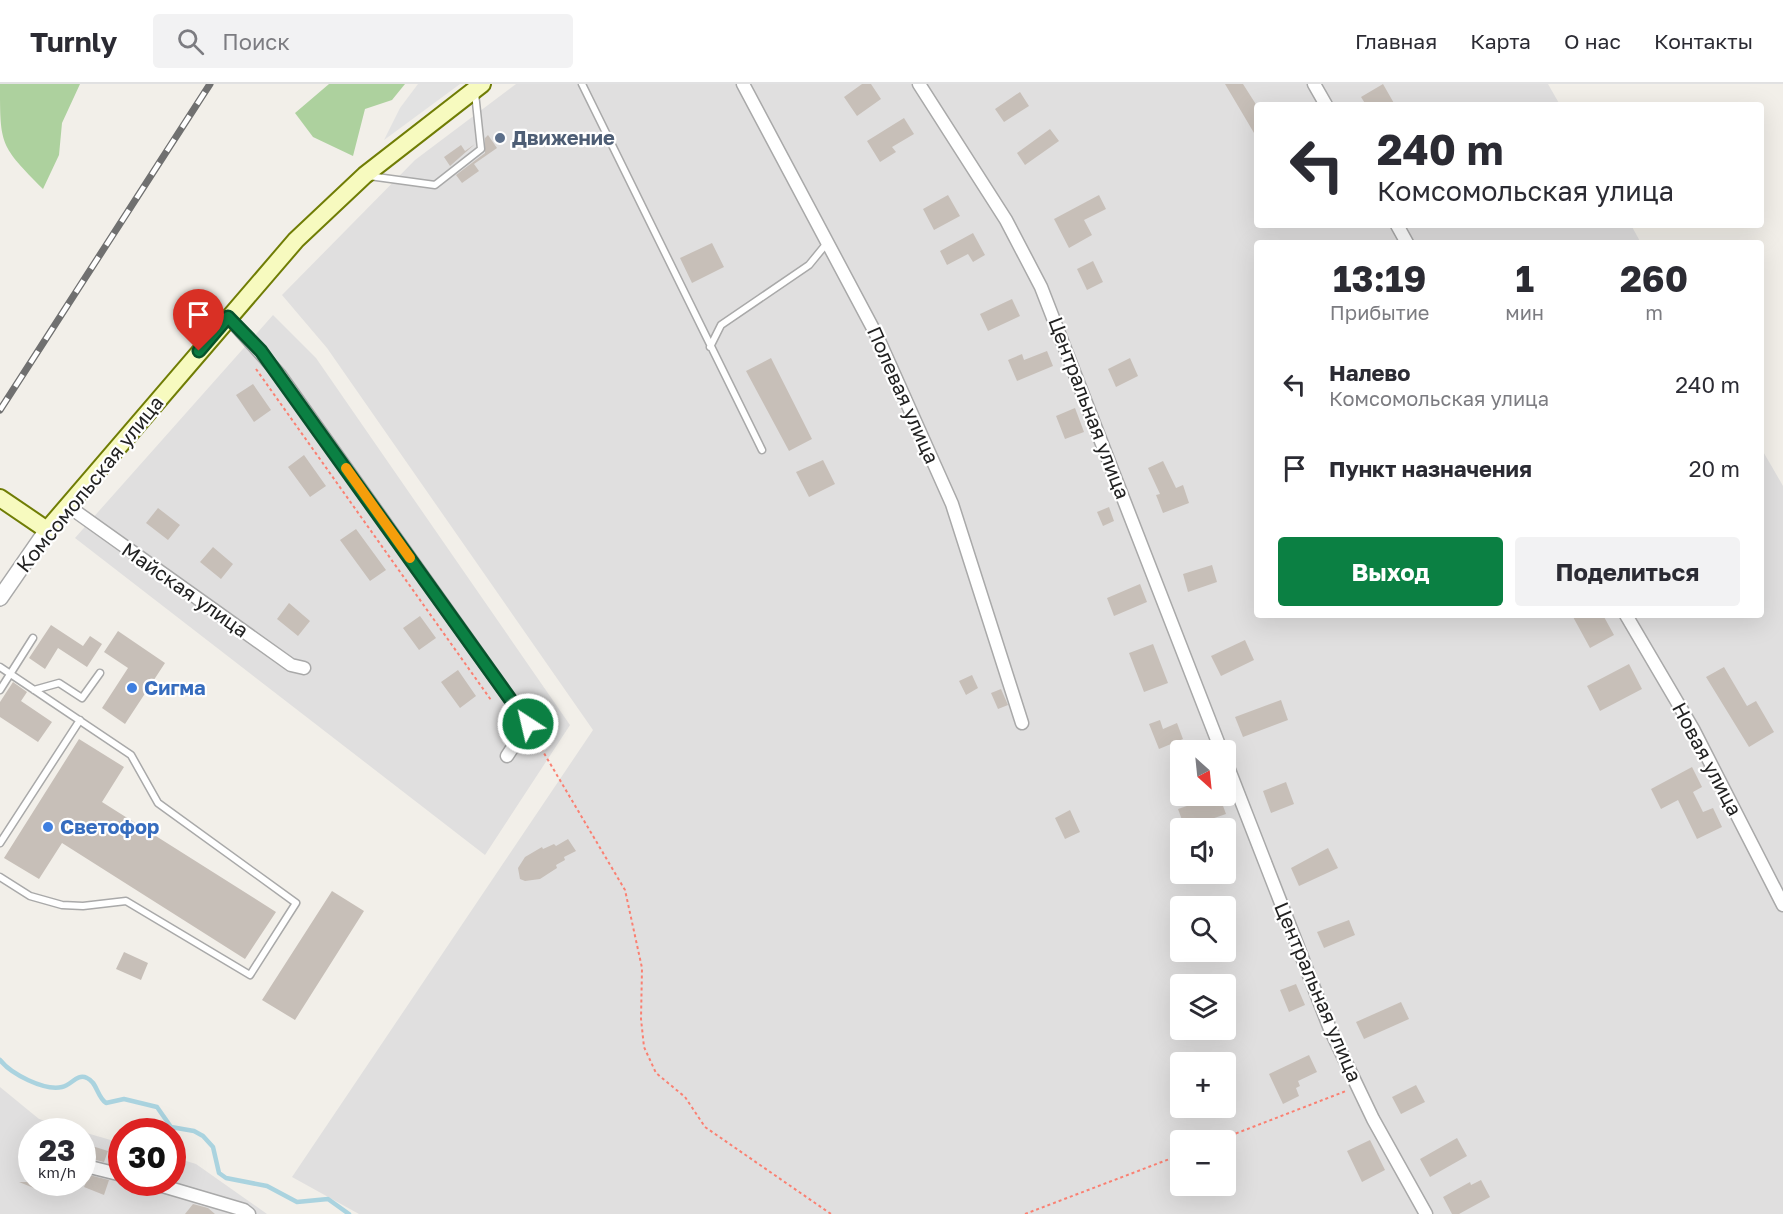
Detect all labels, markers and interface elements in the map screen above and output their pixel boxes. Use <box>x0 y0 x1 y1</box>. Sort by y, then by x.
search box <box>153 14 573 68</box>
text: Turnly <box>30 25 117 58</box>
icon: search <box>174 25 207 58</box>
text: Поиск <box>222 28 290 55</box>
text: Главная <box>1355 28 1437 54</box>
text: Карта <box>1470 28 1531 54</box>
text: О нас <box>1564 28 1621 54</box>
text: Контакты <box>1654 28 1753 54</box>
text: 240 m <box>1377 124 1503 174</box>
place label: Движение <box>512 125 615 149</box>
icon: left <box>1278 126 1356 204</box>
marker: Движение <box>493 131 507 145</box>
text: Комсомольская улица <box>1377 175 1674 207</box>
text: 13:19 <box>1333 257 1426 300</box>
text: 1 <box>1515 257 1534 300</box>
text: 260 <box>1620 257 1688 300</box>
pin <box>173 289 224 351</box>
icon: arrive <box>182 298 215 331</box>
text: Прибытие <box>1330 300 1429 324</box>
text: мин <box>1505 300 1544 324</box>
text: m <box>1645 300 1663 324</box>
street label: Центральная улица <box>1044 313 1136 502</box>
street label: Полевая улица <box>863 322 945 467</box>
text: Налево <box>1329 359 1411 386</box>
icon: left <box>1278 368 1311 401</box>
text: 240 m <box>1675 371 1740 398</box>
text: Комсомольская улица <box>1329 386 1549 410</box>
street label: Комсомольская улица <box>11 390 168 576</box>
icon: arrive <box>1278 452 1311 485</box>
text: Пункт назначения <box>1329 455 1532 482</box>
text: 20 m <box>1689 455 1740 482</box>
street label: Майская улица <box>118 537 254 642</box>
button: Выход <box>1278 537 1503 606</box>
button: Поделиться <box>1515 537 1740 606</box>
place label: Сигма <box>144 675 206 699</box>
marker: Сигма <box>125 681 139 695</box>
position arrow <box>496 692 560 756</box>
street label: Новая улица <box>1668 698 1748 819</box>
north arrow <box>1170 740 1236 806</box>
map controls <box>1170 740 1236 1196</box>
place label: Светофор <box>60 814 159 838</box>
button: sound <box>1170 818 1236 884</box>
marker: Светофор <box>41 820 55 834</box>
button: search <box>1170 896 1236 962</box>
street label: Центральная улица <box>1270 898 1368 1085</box>
button: layers <box>1170 974 1236 1040</box>
button: + <box>1170 1052 1236 1118</box>
speed limit sign: 30 <box>108 1118 186 1196</box>
button: − <box>1170 1130 1236 1196</box>
text: 23 <box>39 1132 75 1168</box>
text: km/h <box>38 1163 76 1181</box>

